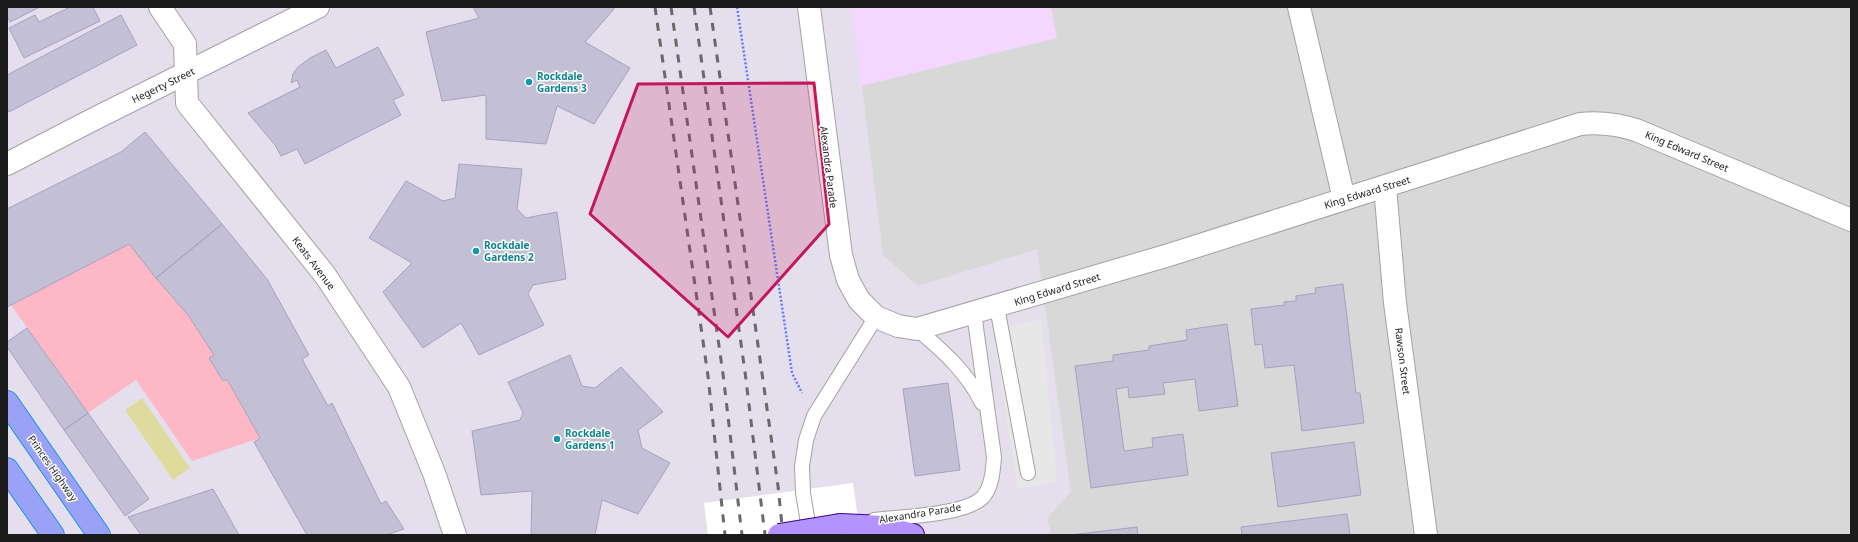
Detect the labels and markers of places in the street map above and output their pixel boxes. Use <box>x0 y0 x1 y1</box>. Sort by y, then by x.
place label: Rockdale Gardens 3 <box>537 69 587 95</box>
marker: Rockdale Gardens 3 <box>524 77 534 87</box>
place label: Rockdale Gardens 2 <box>484 238 534 264</box>
marker: Rockdale Gardens 2 <box>471 246 481 256</box>
place label: Rockdale Gardens 1 <box>565 426 615 452</box>
marker: Rockdale Gardens 1 <box>552 434 562 444</box>

